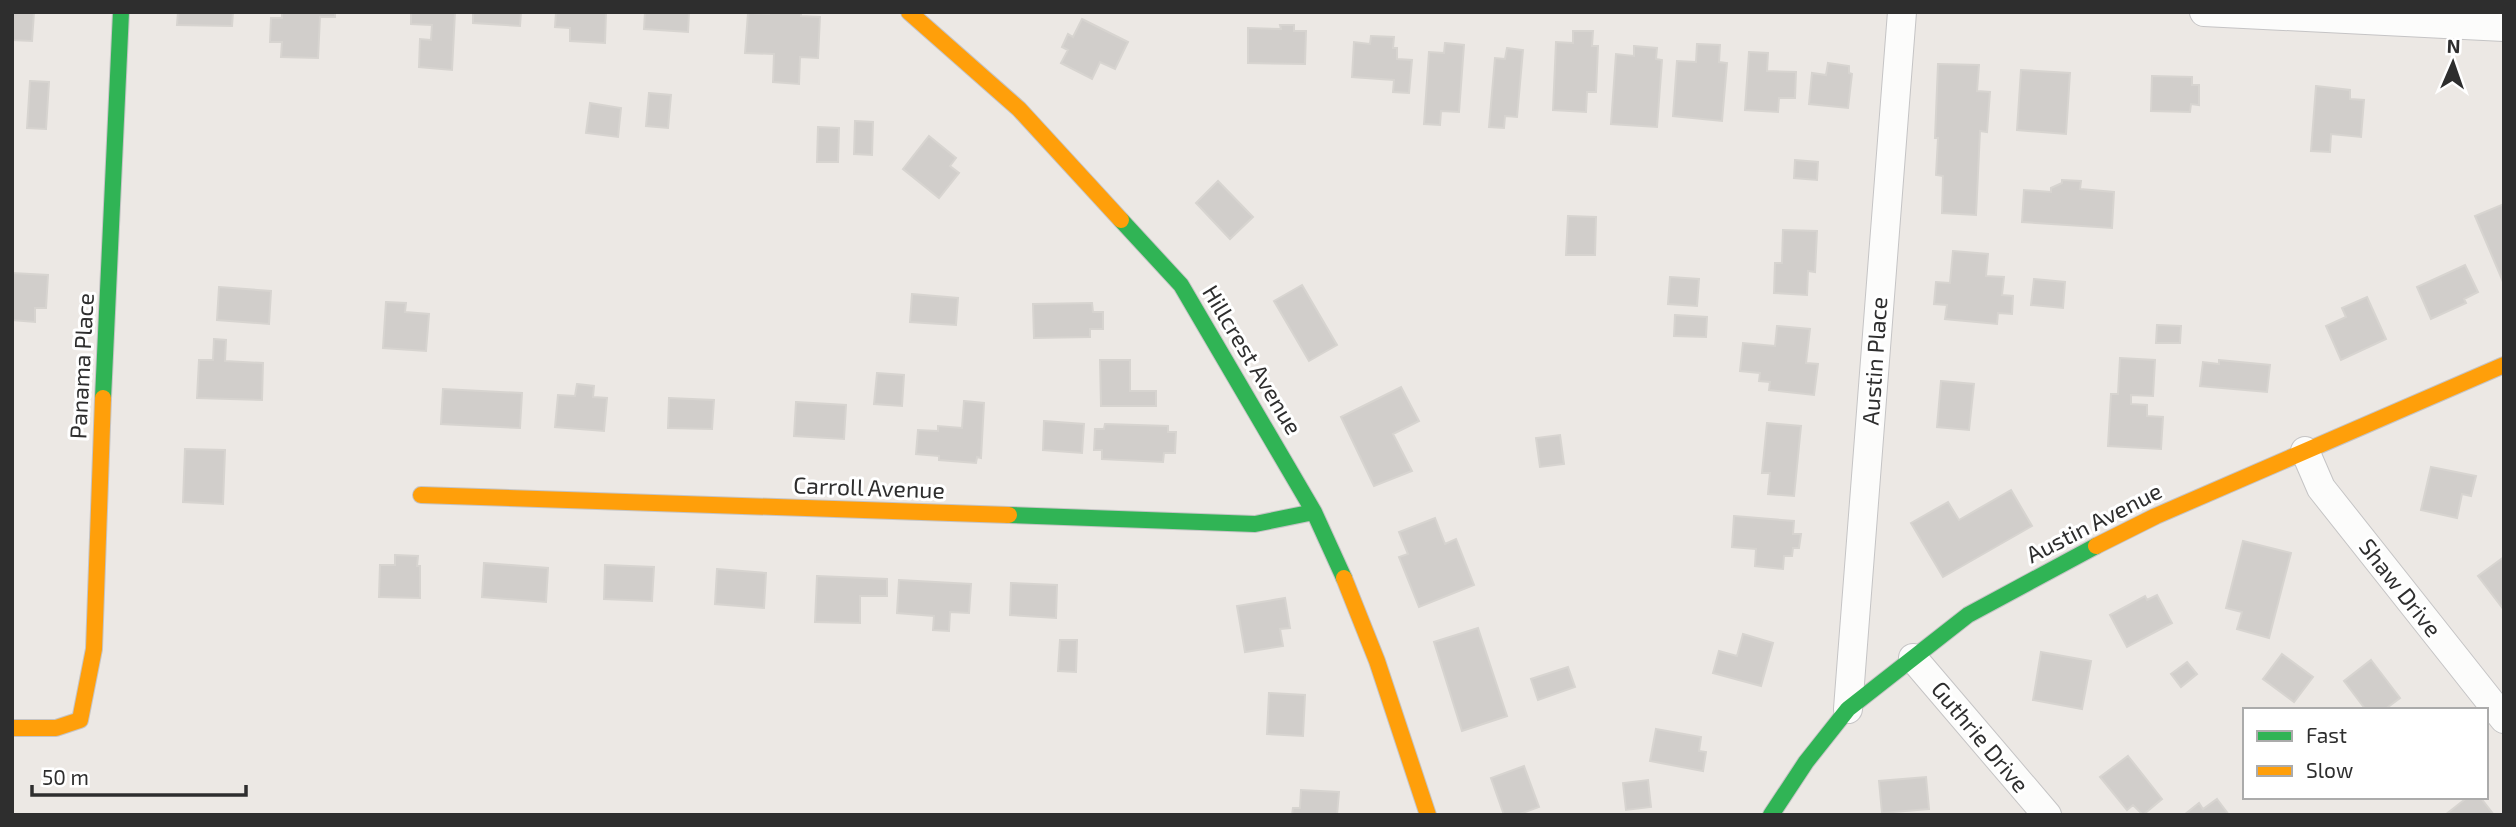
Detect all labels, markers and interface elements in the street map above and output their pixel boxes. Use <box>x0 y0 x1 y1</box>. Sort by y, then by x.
north arrow <box>2418 28 2488 98</box>
text: N <box>2446 34 2461 57</box>
street label: Hillcrest Avenue <box>1197 280 1308 439</box>
street label: Panama Place <box>63 292 99 440</box>
street label: Austin Place <box>1856 296 1892 426</box>
street label: Carroll Avenue <box>793 470 945 504</box>
street label: Austin Avenue <box>2021 476 2166 568</box>
street label: Shaw Drive <box>2354 533 2448 642</box>
street label: Guthrie Drive <box>1926 675 2035 798</box>
legend <box>2243 708 2488 799</box>
text: Fast <box>2306 722 2347 747</box>
scale bar <box>32 754 245 798</box>
text: Slow <box>2306 757 2353 782</box>
text: 50 m <box>42 764 89 789</box>

